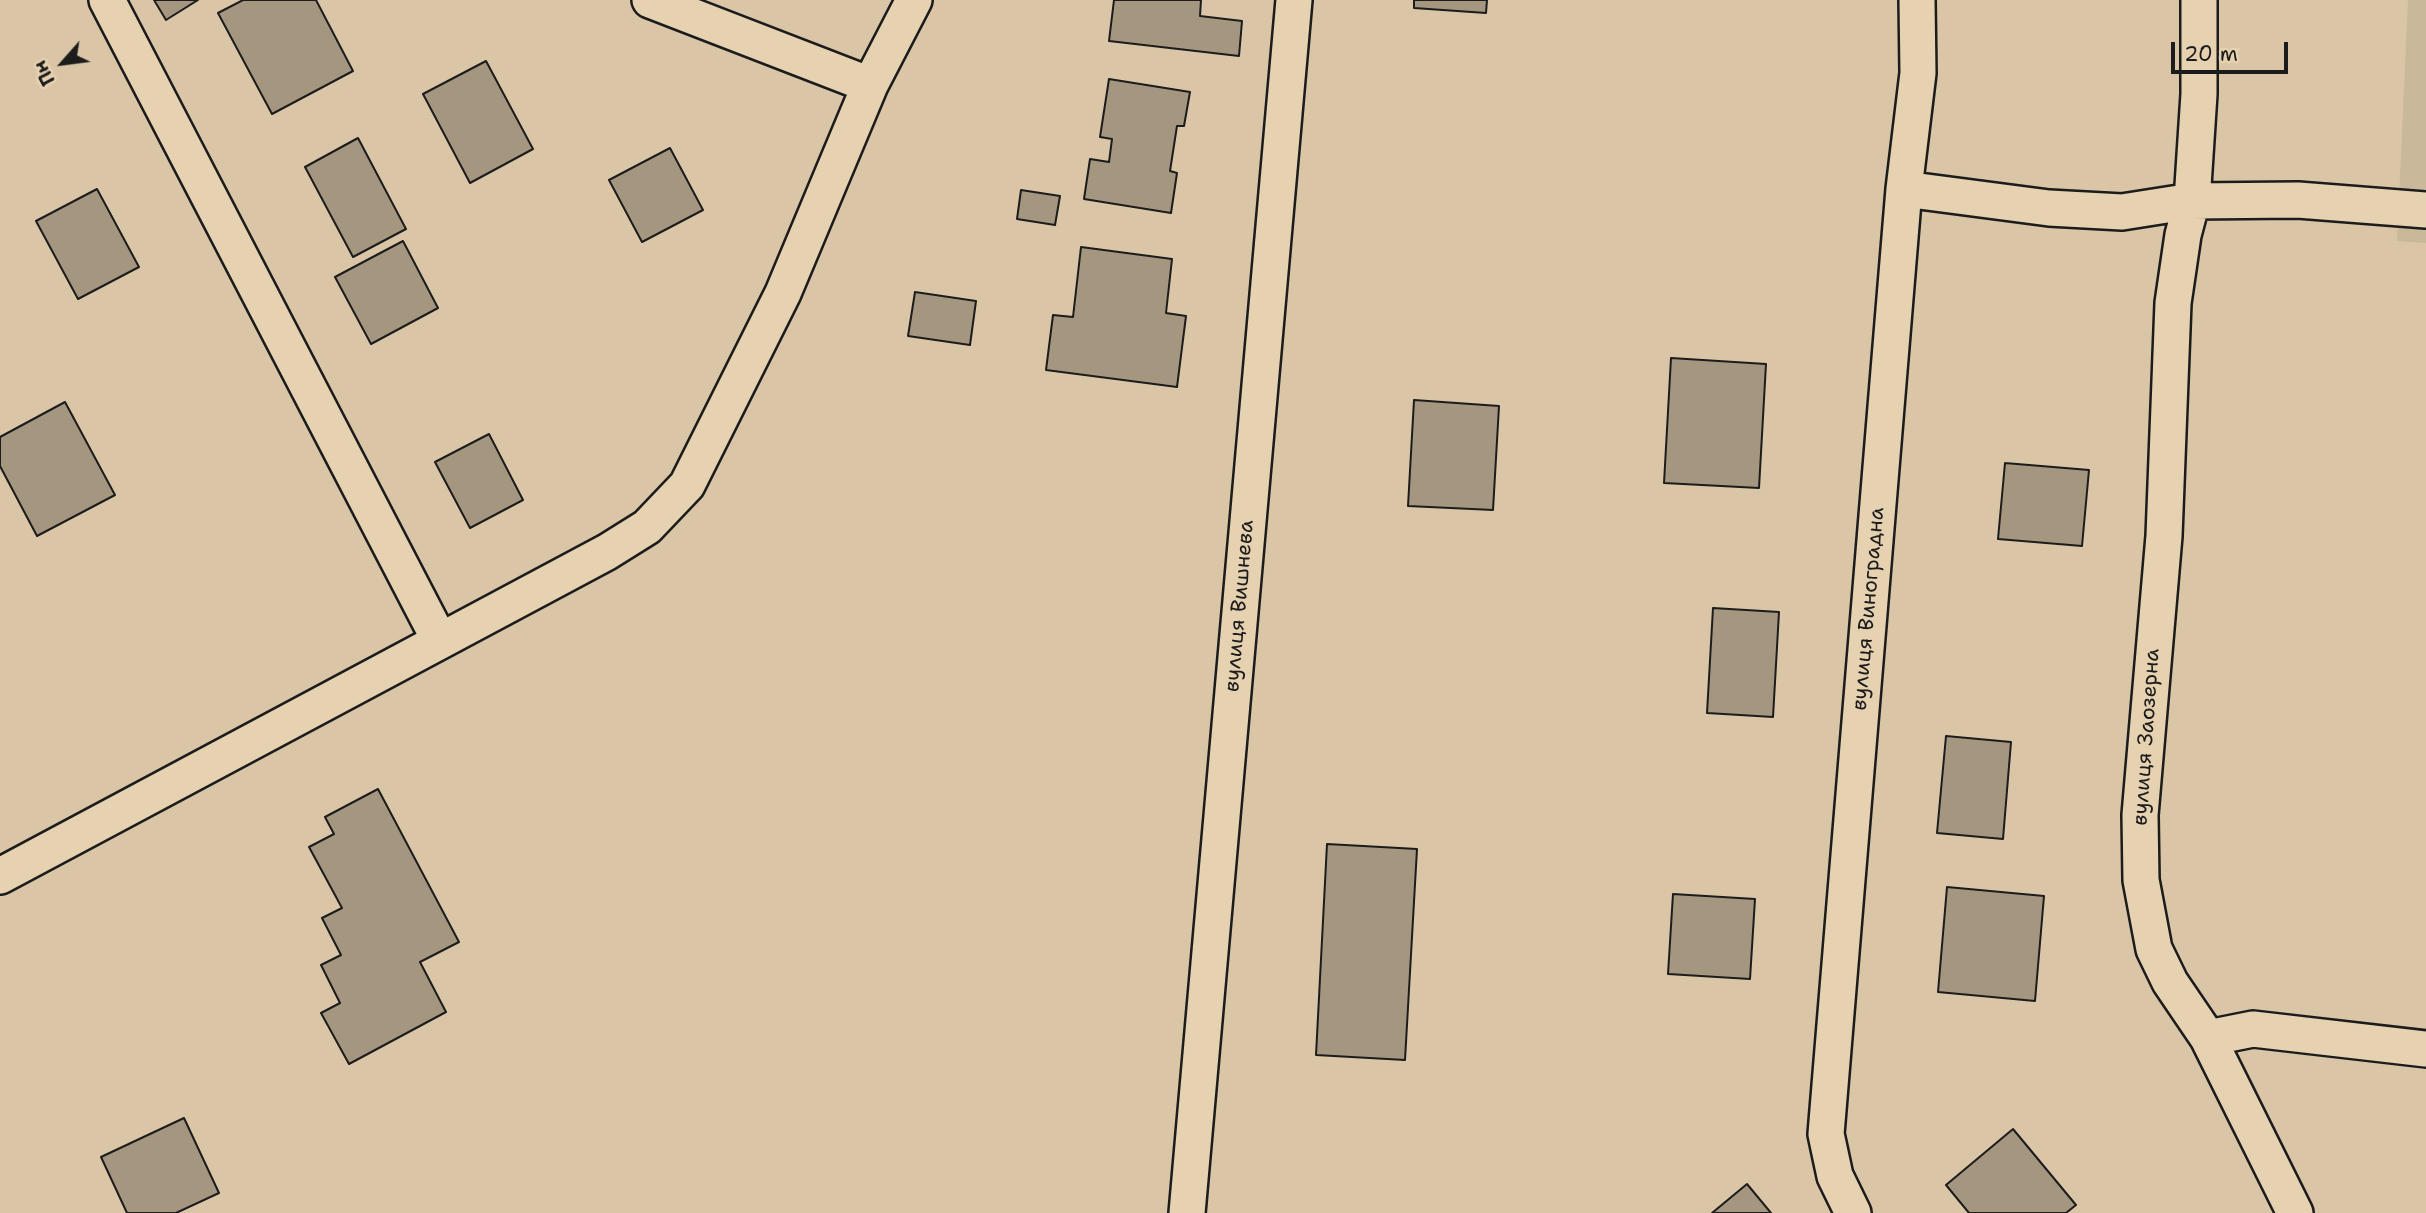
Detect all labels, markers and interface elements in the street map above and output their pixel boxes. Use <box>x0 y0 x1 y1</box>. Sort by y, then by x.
north arrow <box>28 28 98 98</box>
scale bar <box>2174 28 2291 72</box>
text: 20 m <box>2184 40 2238 68</box>
text: Пн <box>27 56 61 90</box>
street label: вулиця Виноградна <box>1848 506 1890 712</box>
street label: вулиця Вишнева <box>1220 519 1260 693</box>
street label: вулиця Заозерна <box>2128 648 2166 826</box>

